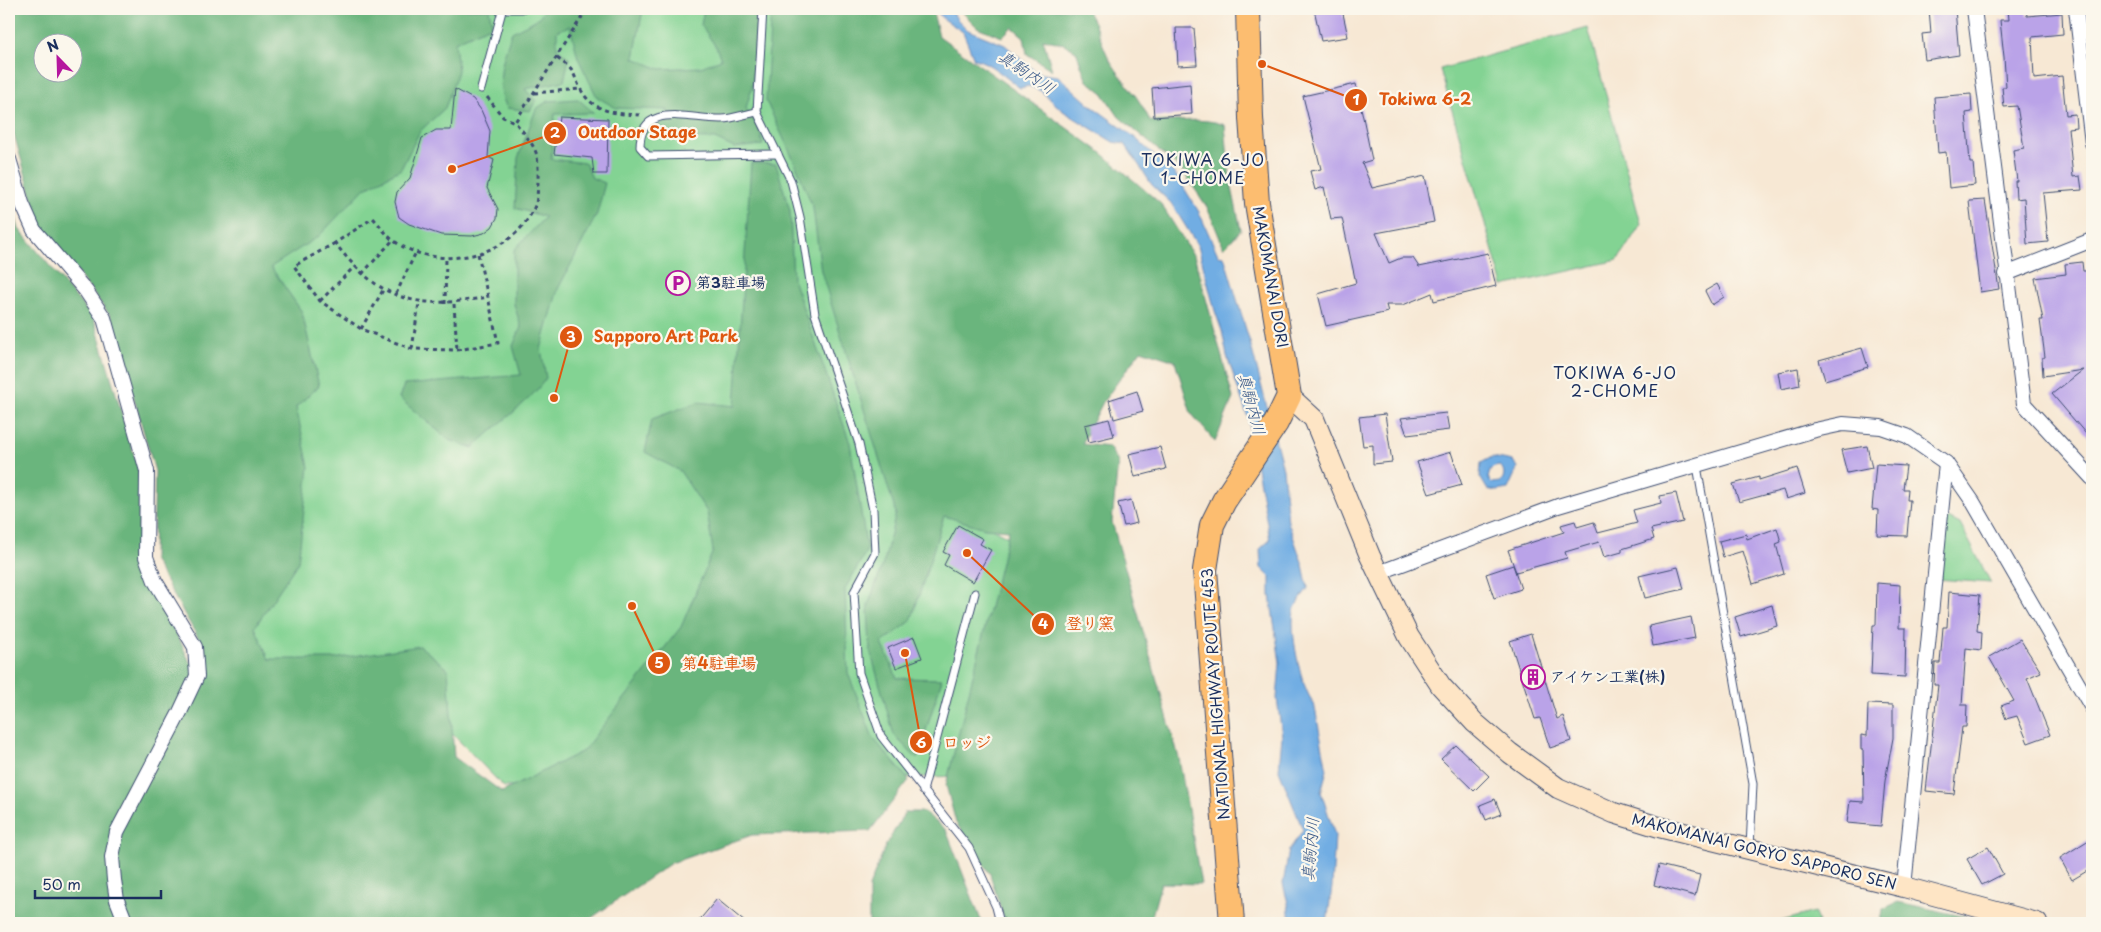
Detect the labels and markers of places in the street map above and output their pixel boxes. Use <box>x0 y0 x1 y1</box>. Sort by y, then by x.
callout: Tokiwa 6-2 <box>1344 84 1482 115</box>
callout: Outdoor Stage <box>542 117 706 148</box>
parking icon: 第3駐車場 <box>665 270 691 296</box>
place label: 第3駐車場 <box>696 270 766 293</box>
callout: Sapporo Art Park <box>558 321 749 352</box>
callout: 登り窯 <box>1031 608 1124 639</box>
callout: 第4駐車場 <box>647 648 767 679</box>
building icon: アイケン工業(株) <box>1520 664 1546 690</box>
place label: アイケン工業(株) <box>1550 664 1666 687</box>
callout: ロッジ <box>908 727 1001 758</box>

